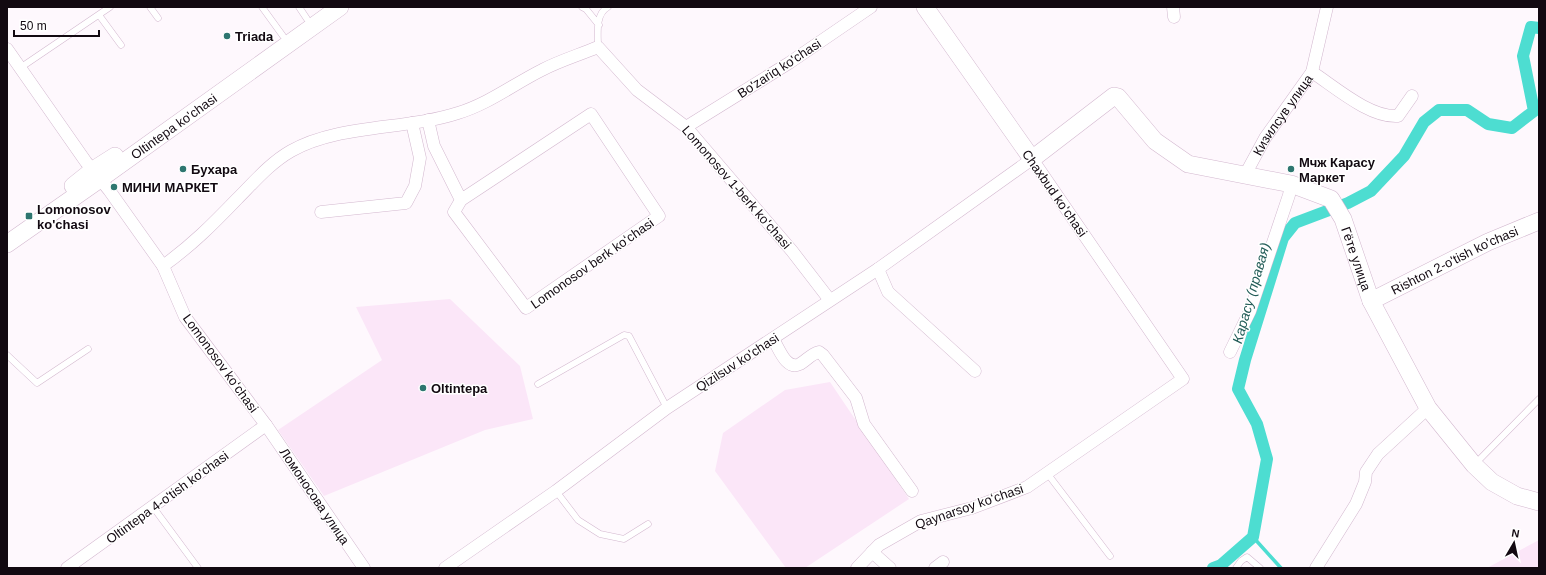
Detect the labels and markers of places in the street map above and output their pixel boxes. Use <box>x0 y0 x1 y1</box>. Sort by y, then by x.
place label: Triada <box>235 29 274 44</box>
marker: Triada <box>222 31 232 41</box>
place label: Мчж Карасу Маркет <box>1299 155 1376 185</box>
place label: Бухара <box>191 162 238 177</box>
marker: Бухара <box>178 164 188 174</box>
marker: Мчж Карасу Маркет <box>1286 164 1296 174</box>
place label: МИНИ МАРКЕТ <box>122 180 218 195</box>
marker: МИНИ МАРКЕТ <box>109 182 119 192</box>
place label: Lomonosov ko'chasi <box>37 202 111 232</box>
marker: Lomonosov ko'chasi <box>24 211 34 221</box>
place label: Oltintepa <box>431 381 488 396</box>
marker: Oltintepa <box>418 383 428 393</box>

